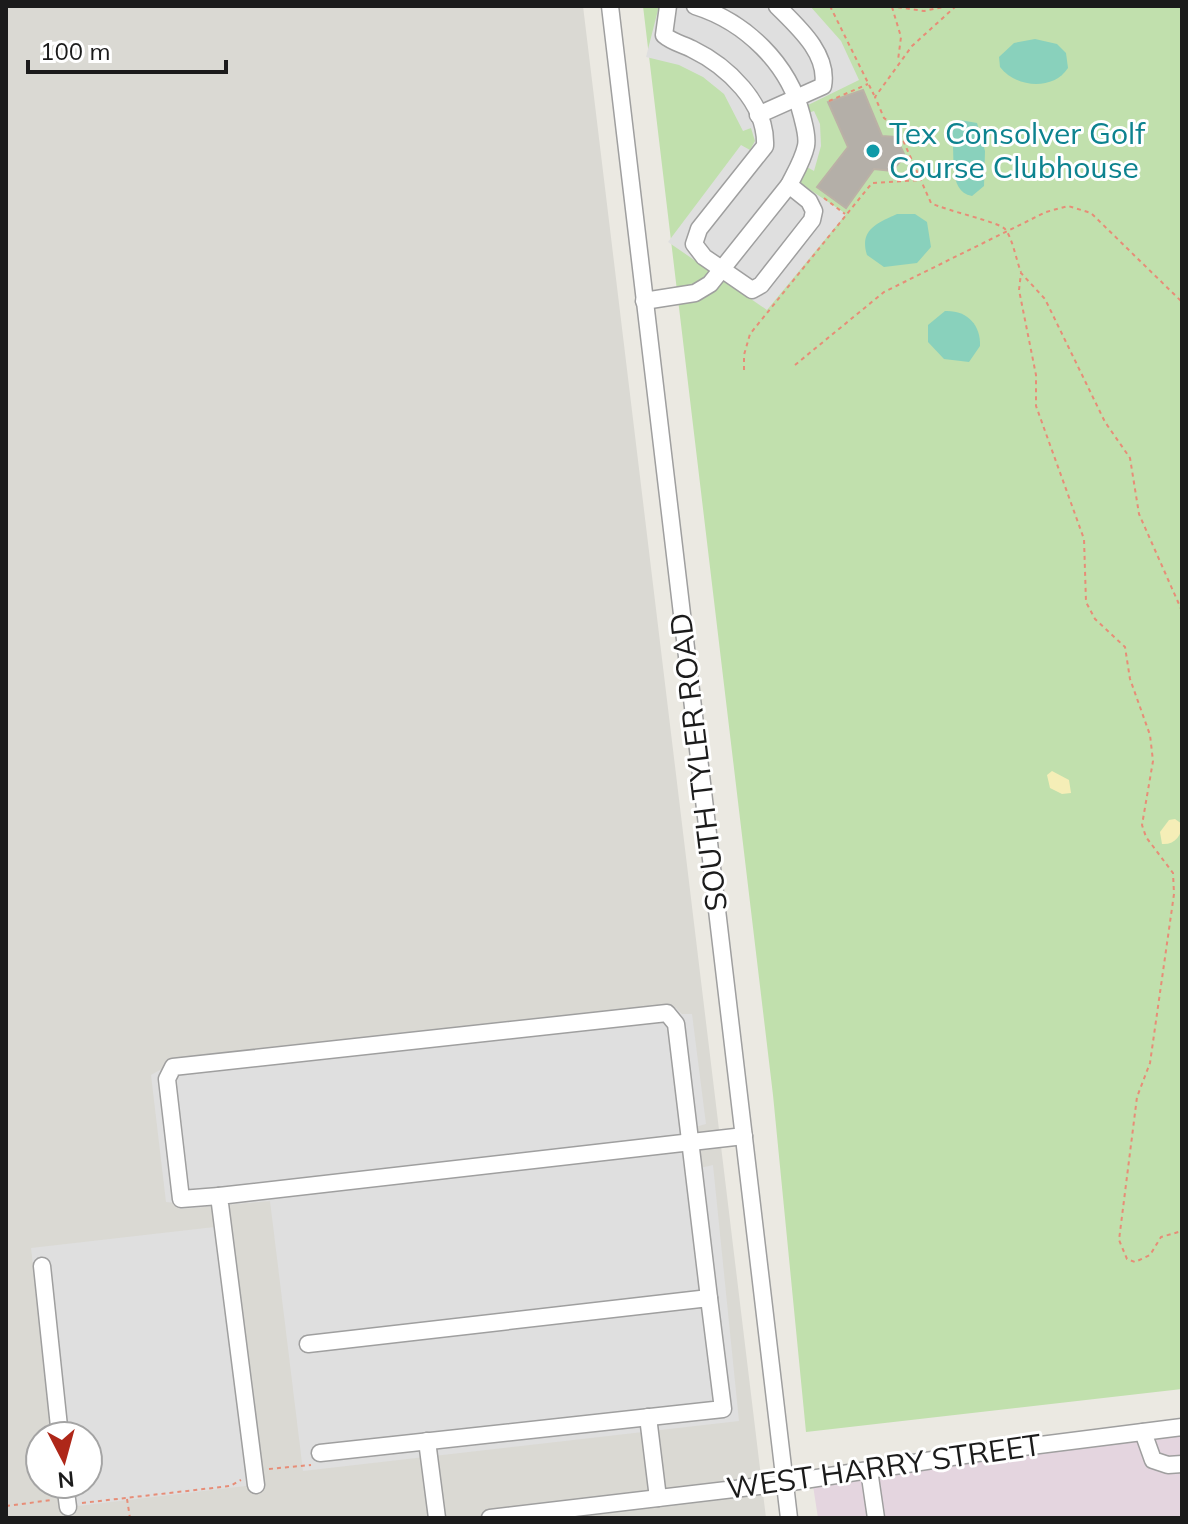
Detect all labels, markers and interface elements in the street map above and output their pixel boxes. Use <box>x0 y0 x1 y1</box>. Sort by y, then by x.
scale bar <box>28 24 226 74</box>
text: 100 m <box>40 36 111 66</box>
place label: Tex Consolver Golf Course Clubhouse <box>889 114 1146 186</box>
marker: Tex Consolver Golf Course Clubhouse <box>864 142 882 160</box>
street label: SOUTH TYLER ROAD <box>661 611 735 913</box>
north arrow <box>24 1420 104 1500</box>
street label: WEST HARRY STREET <box>724 1425 1044 1507</box>
text: N <box>56 1465 76 1495</box>

